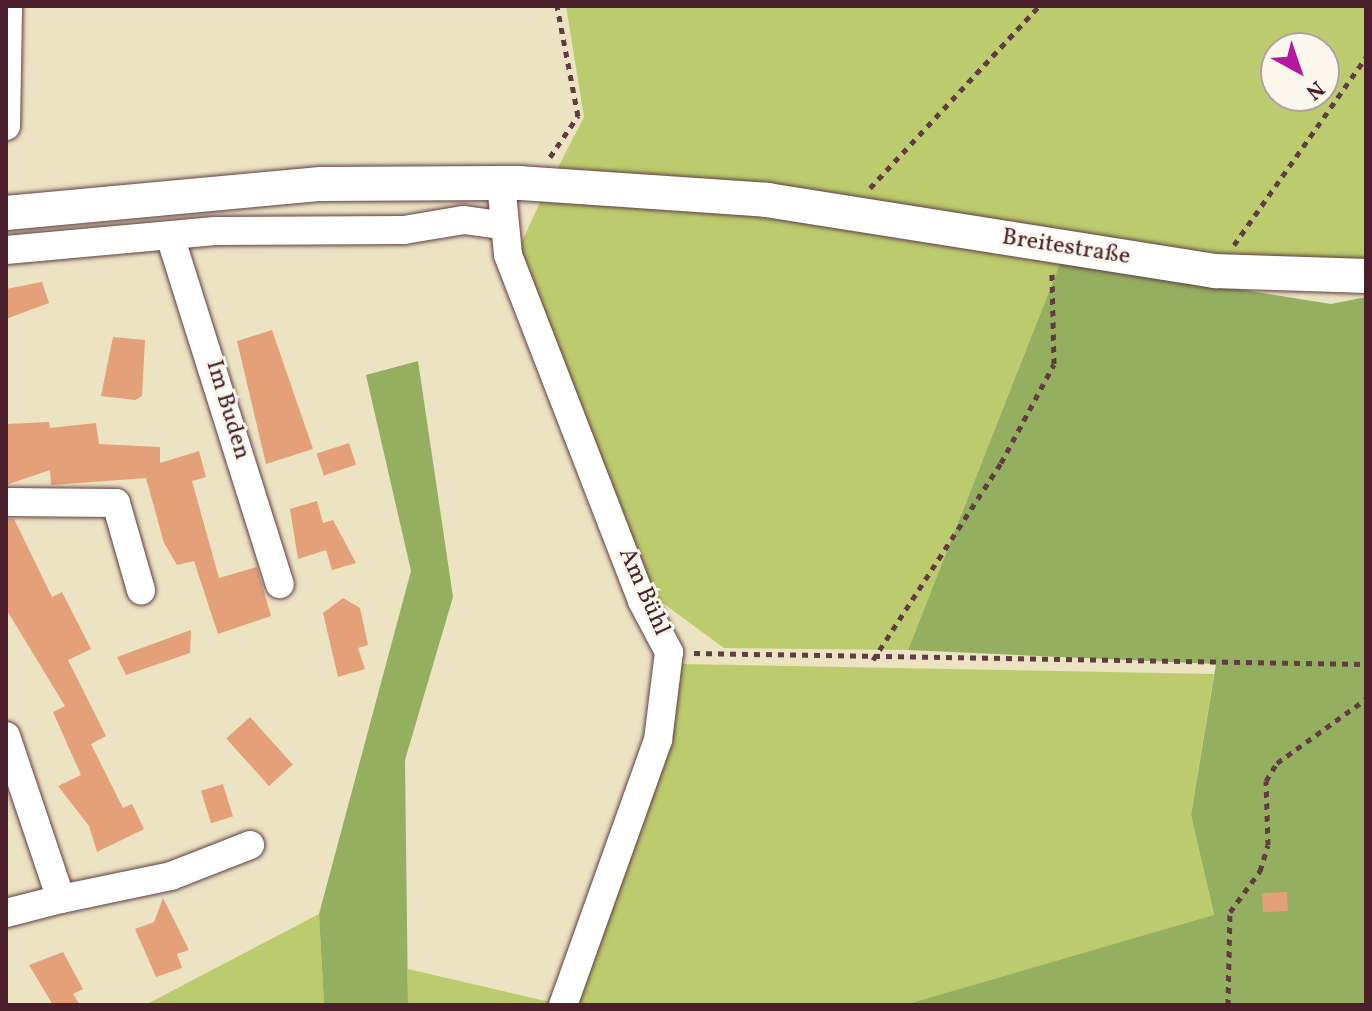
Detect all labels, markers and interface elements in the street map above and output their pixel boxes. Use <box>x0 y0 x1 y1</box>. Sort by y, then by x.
north arrow <box>1260 32 1340 112</box>
text: N <box>1298 72 1331 106</box>
street label: Breitestraße <box>1000 224 1132 272</box>
street label: Im Buden <box>198 357 256 463</box>
street label: Am Bühl <box>611 544 675 640</box>

